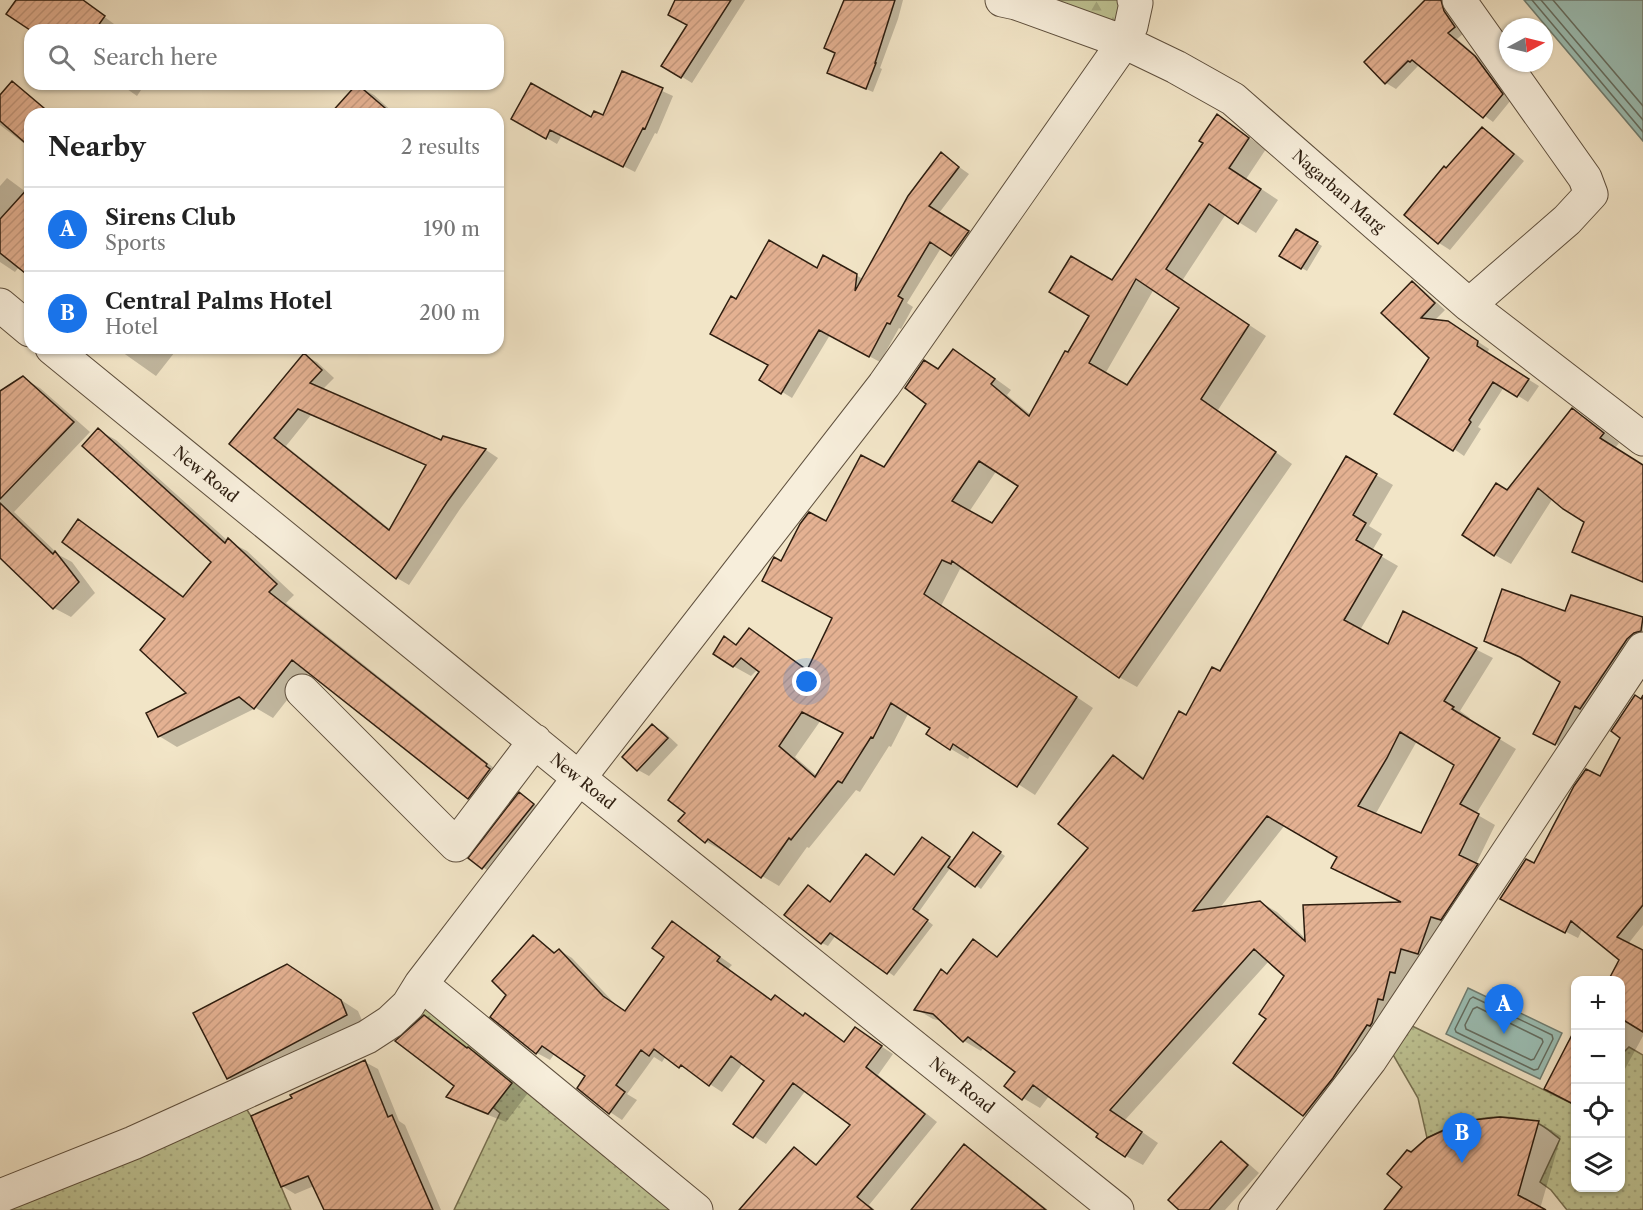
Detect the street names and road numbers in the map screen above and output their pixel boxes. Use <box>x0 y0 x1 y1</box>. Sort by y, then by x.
street label: Nagarban Marg <box>1288 145 1390 237</box>
street label: New Road <box>169 442 243 507</box>
street label: New Road <box>546 749 620 814</box>
street label: New Road <box>925 1053 999 1118</box>

